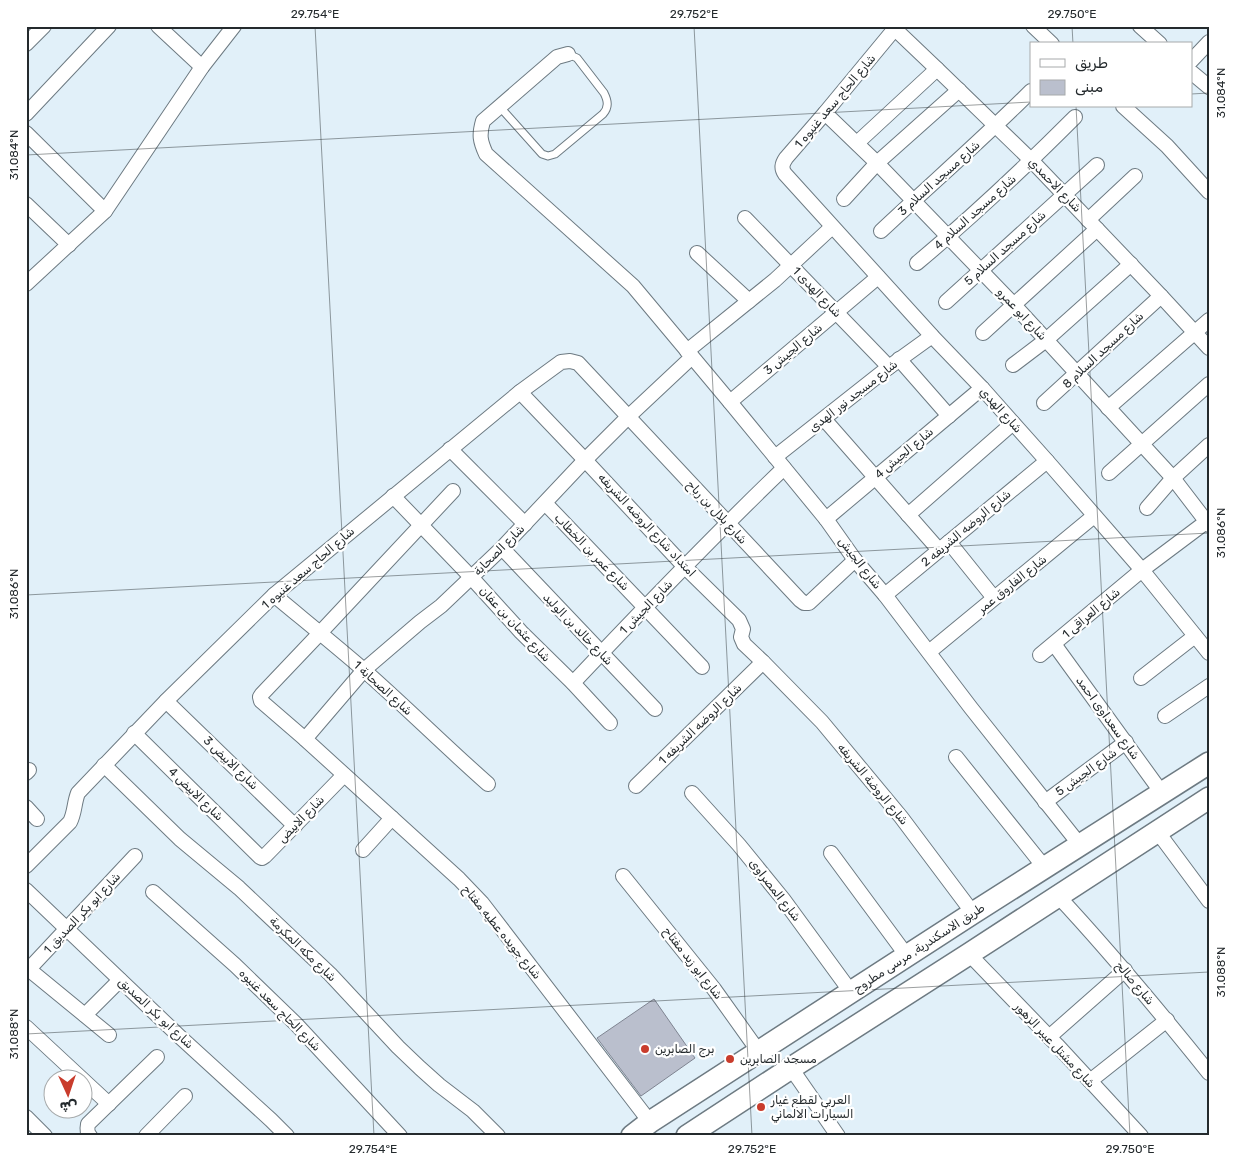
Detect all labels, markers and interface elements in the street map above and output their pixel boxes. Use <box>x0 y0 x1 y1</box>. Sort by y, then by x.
text: 29.754°E <box>291 7 339 21</box>
text: 29.752°E <box>670 7 718 21</box>
text: 29.750°E <box>1048 7 1096 21</box>
legend <box>1030 42 1192 108</box>
street label: شارع الحاج سعد غنيوه 1 <box>792 51 880 152</box>
text: طريق <box>1075 54 1108 72</box>
text: 31.084°N <box>1214 68 1228 118</box>
text: مبنى <box>1075 78 1103 96</box>
text: 31.084°N <box>7 130 21 180</box>
street label: شارع مسجد السلام 3 <box>895 138 984 220</box>
street label: شارع الاحمدي <box>1024 155 1084 217</box>
street label: شارع مسجد السلام 4 <box>931 172 1020 254</box>
street label: شارع مسجد السلام 5 <box>961 208 1050 290</box>
street label: شارع الهدى 1 <box>788 264 845 322</box>
street label: شارع ابو عمرو <box>993 285 1050 345</box>
street label: شارع مسجد السلام 8 <box>1060 309 1148 393</box>
street label: شارع الجيش 3 <box>761 320 826 379</box>
street label: شارع مسجد نور الهدى <box>806 357 901 437</box>
street label: شارع الهدي <box>975 384 1025 437</box>
street label: شارع الجيش 4 <box>872 424 937 483</box>
street label: امتداد شارع الروضه الشريفه <box>594 470 699 581</box>
street label: شارع بلال بن رباح <box>682 477 750 548</box>
street label: شارع الروضه الشريفه 2 <box>919 487 1015 571</box>
text: 31.086°N <box>1214 508 1228 558</box>
street label: شارع عمر بن الخطاب <box>550 510 632 595</box>
street label: شارع الصحابة <box>471 522 529 580</box>
street label: شارع الحاج سعد غنيوه 1 <box>259 524 359 614</box>
street label: شارع الجيش <box>834 534 885 593</box>
street label: شارع الفاروق عمر <box>974 552 1051 618</box>
text: 31.086°N <box>7 569 21 619</box>
street label: شارع الجيش 1 <box>617 577 677 638</box>
street label: شارع عثمان بن عفان <box>475 583 554 666</box>
street label: شارع العراقى 1 <box>1059 585 1124 643</box>
street label: شارع خالد بن الوليد <box>539 590 616 669</box>
street label: شارع الصحابة 1 <box>349 658 415 720</box>
street label: شارع سعداوى احمد <box>1072 674 1143 763</box>
street label: شارع الروضه الشريفه 1 <box>655 681 746 769</box>
street label: شارع الابيض 3 <box>199 733 261 794</box>
street label: شارع الروضة الشريفه <box>833 740 911 829</box>
street label: شارع الجيش 5 <box>1053 745 1120 800</box>
street label: شارع الابيض 4 <box>164 764 226 825</box>
street label: شارع الابيض <box>275 792 329 847</box>
street label: شارع المصراوى <box>745 856 804 925</box>
street label: شارع ابو بكر الصديق 1 <box>41 869 125 958</box>
street label: شارع جويده عطيه مفتاح <box>458 882 544 983</box>
street label: طريق الاسكندرية, مرسى مطروح <box>851 900 988 997</box>
street label: شارع مكه المكرمة <box>265 914 339 986</box>
street label: شارع ابو زيد مفتاح <box>659 924 726 1003</box>
text: 31.088°N <box>1214 947 1228 997</box>
street label: شارع صالح <box>1111 958 1157 1009</box>
street label: شارع الحاج سعد غنيوه <box>235 966 324 1055</box>
street label: شارع ابو بكر الصديق <box>114 974 197 1053</box>
street label: شارع مشتل عبير الزهور <box>1010 999 1098 1092</box>
text: 31.088°N <box>7 1009 21 1059</box>
place label: برج الصابرين <box>655 1042 714 1058</box>
marker: برج الصابرين <box>639 1043 651 1055</box>
place label: مسجد الصابرين <box>740 1052 817 1067</box>
marker: مسجد الصابرين <box>724 1053 736 1065</box>
north arrow <box>42 1070 92 1120</box>
place label: العربي لقطع غيار السيارات الالماني <box>770 1093 853 1123</box>
text: ش <box>59 1098 78 1115</box>
marker: العربي لقطع غيار السيارات الالماني <box>755 1101 767 1113</box>
text: 29.754°E <box>349 1142 397 1156</box>
text: 29.752°E <box>728 1142 776 1156</box>
text: 29.750°E <box>1106 1142 1154 1156</box>

